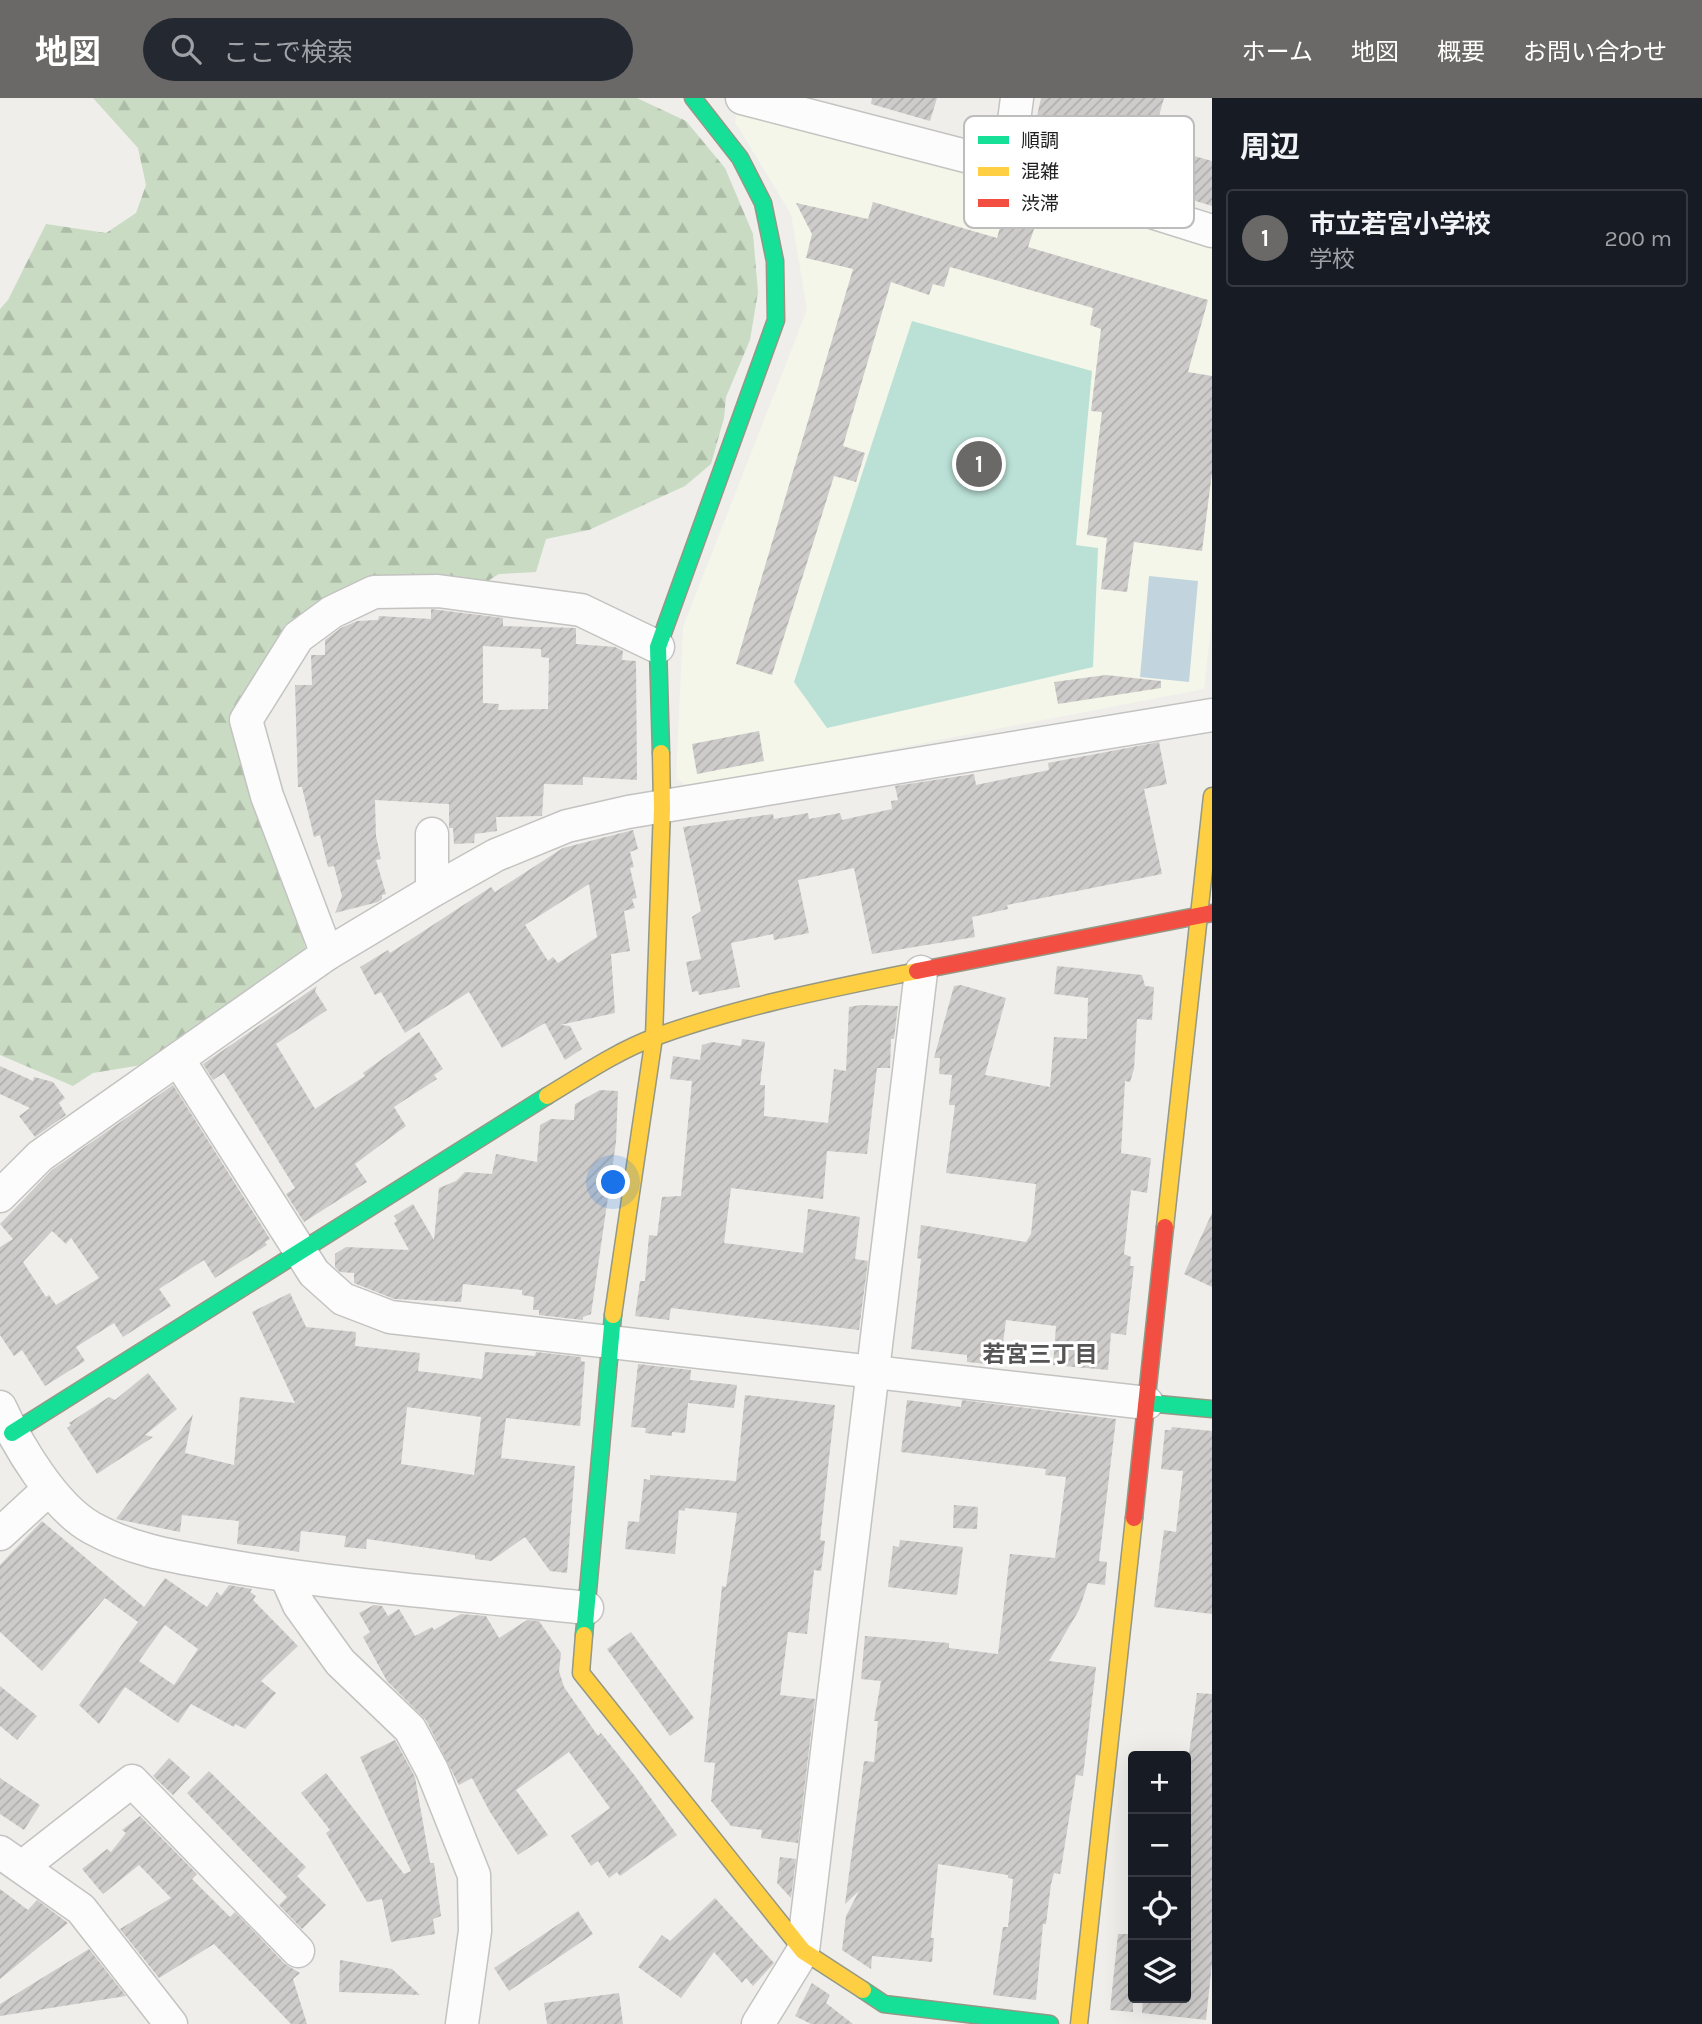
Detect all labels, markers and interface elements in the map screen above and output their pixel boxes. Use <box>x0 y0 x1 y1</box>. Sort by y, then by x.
search box <box>143 18 633 81</box>
icon: search <box>167 30 205 68</box>
text: 地図 <box>35 33 101 71</box>
text: ここで検索 <box>223 37 353 68</box>
text: ホーム <box>1242 38 1313 66</box>
text: 地図 <box>1351 38 1399 66</box>
text: 概要 <box>1437 38 1485 66</box>
text: お問い合わせ <box>1523 38 1667 66</box>
legend <box>964 116 1194 228</box>
text: 周辺 <box>1240 129 1300 165</box>
text: 順調 <box>1021 130 1059 152</box>
text: 混雑 <box>1021 161 1059 183</box>
text: 渋滞 <box>1021 193 1059 215</box>
text: 市立若宮小学校 <box>1309 209 1491 240</box>
text: 1 <box>1261 225 1269 252</box>
text: 200 m <box>1604 225 1672 252</box>
text: 学校 <box>1309 246 1355 273</box>
pin: 1 <box>956 438 1002 490</box>
your location <box>596 1165 630 1199</box>
district label: 若宮三丁目 <box>983 1341 1098 1368</box>
map controls <box>1128 1751 1191 2003</box>
button: + <box>1128 1751 1191 1814</box>
button: − <box>1128 1814 1191 1877</box>
button: locate <box>1128 1877 1191 1940</box>
button: layers <box>1128 1940 1191 2003</box>

